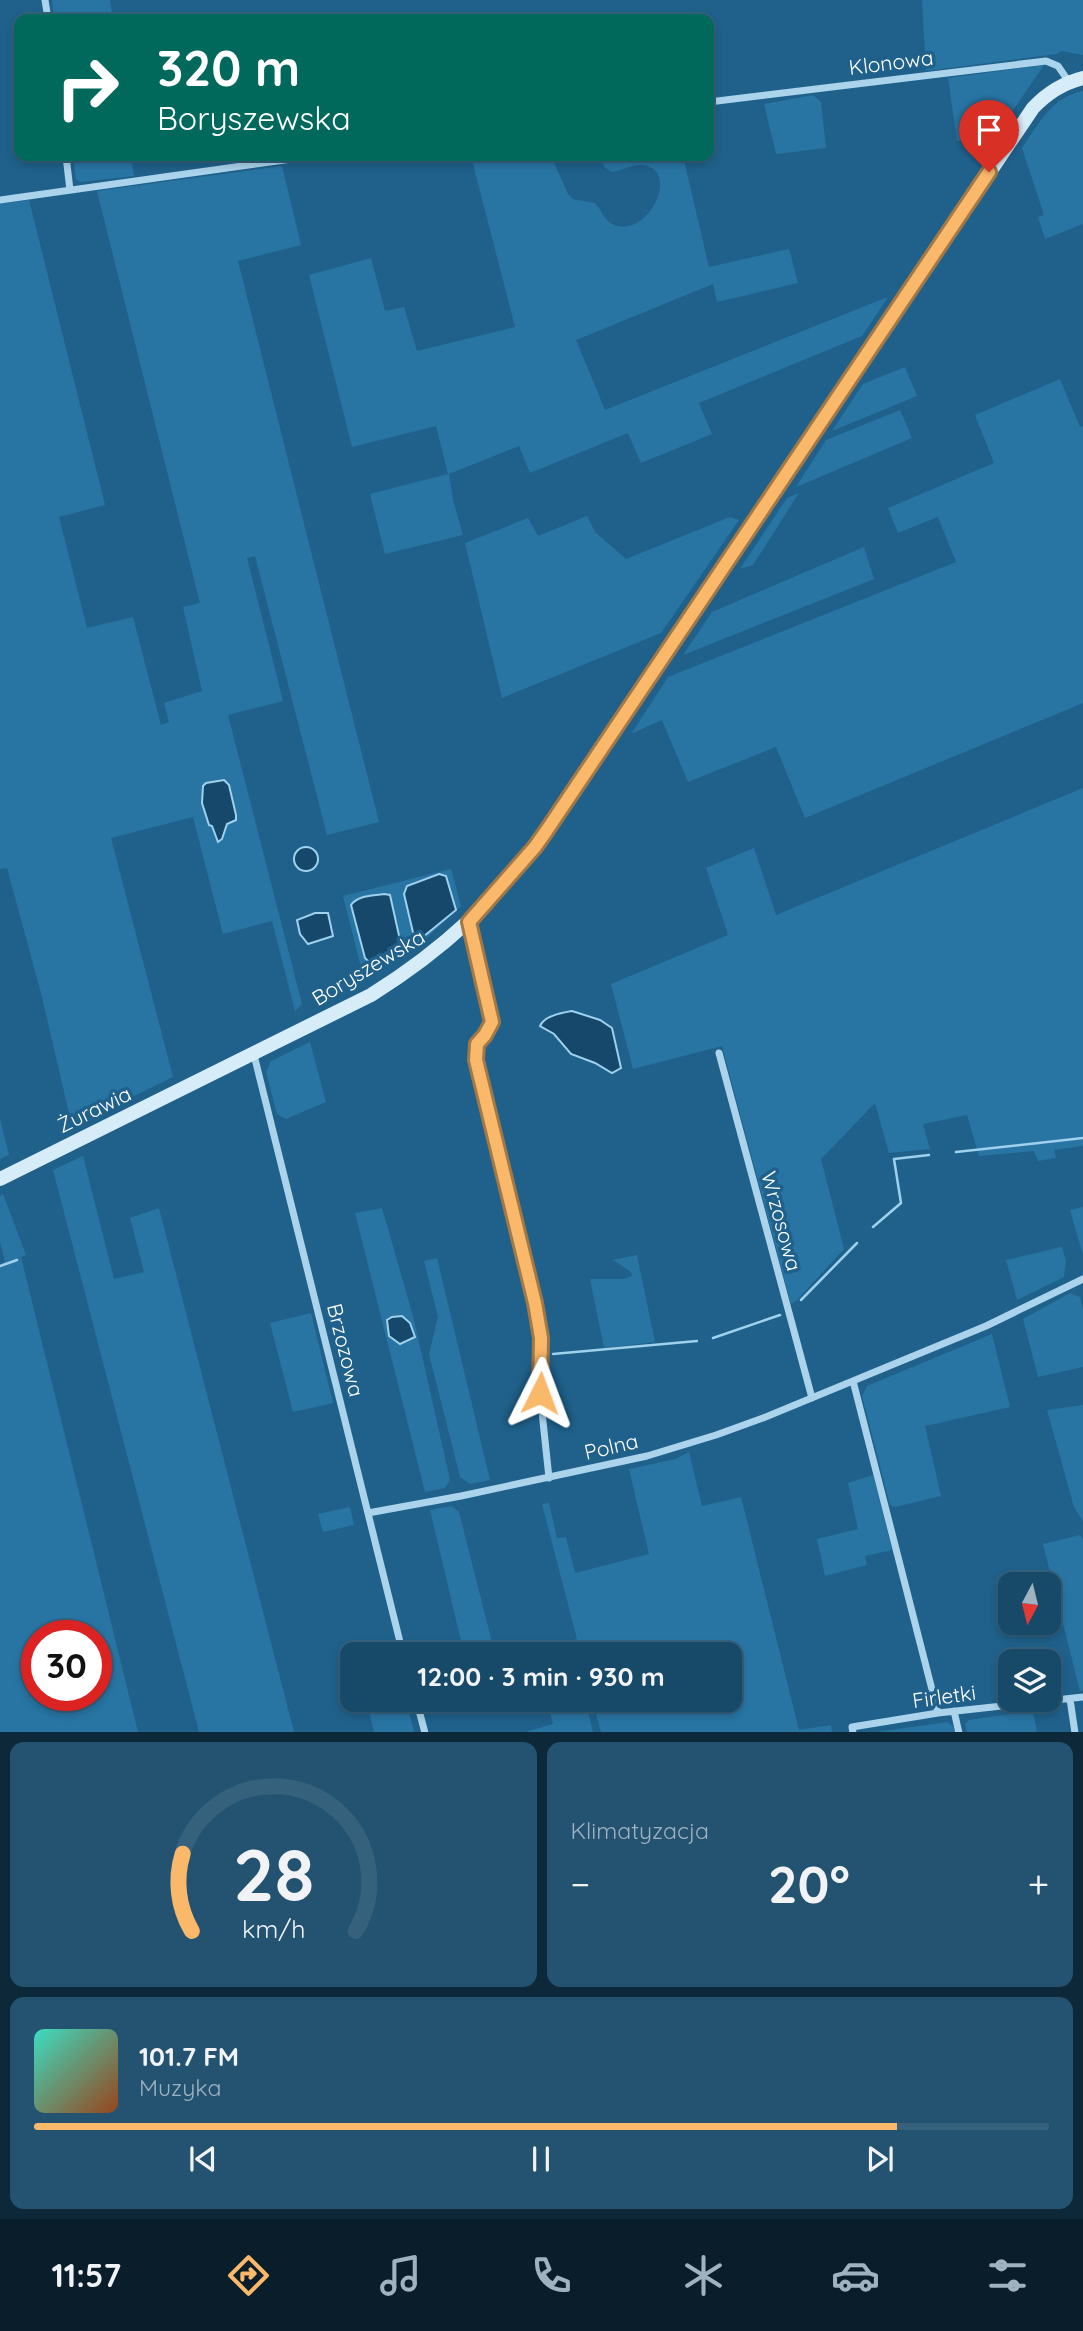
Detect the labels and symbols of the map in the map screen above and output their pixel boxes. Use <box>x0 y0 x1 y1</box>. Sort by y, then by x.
street label: Klonowa <box>847 44 935 80</box>
pin <box>959 100 1019 172</box>
street label: Boryszewska <box>307 923 429 1011</box>
street label: Żurawia <box>53 1080 135 1138</box>
street label: Wrzosowa <box>756 1168 808 1274</box>
street label: Brzozowa <box>322 1301 370 1399</box>
position arrow <box>503 1356 577 1430</box>
street label: Polna <box>581 1427 641 1465</box>
north arrow <box>998 1572 1060 1634</box>
speed limit sign: 30 <box>21 1620 112 1711</box>
street label: Firletki <box>911 1679 977 1713</box>

